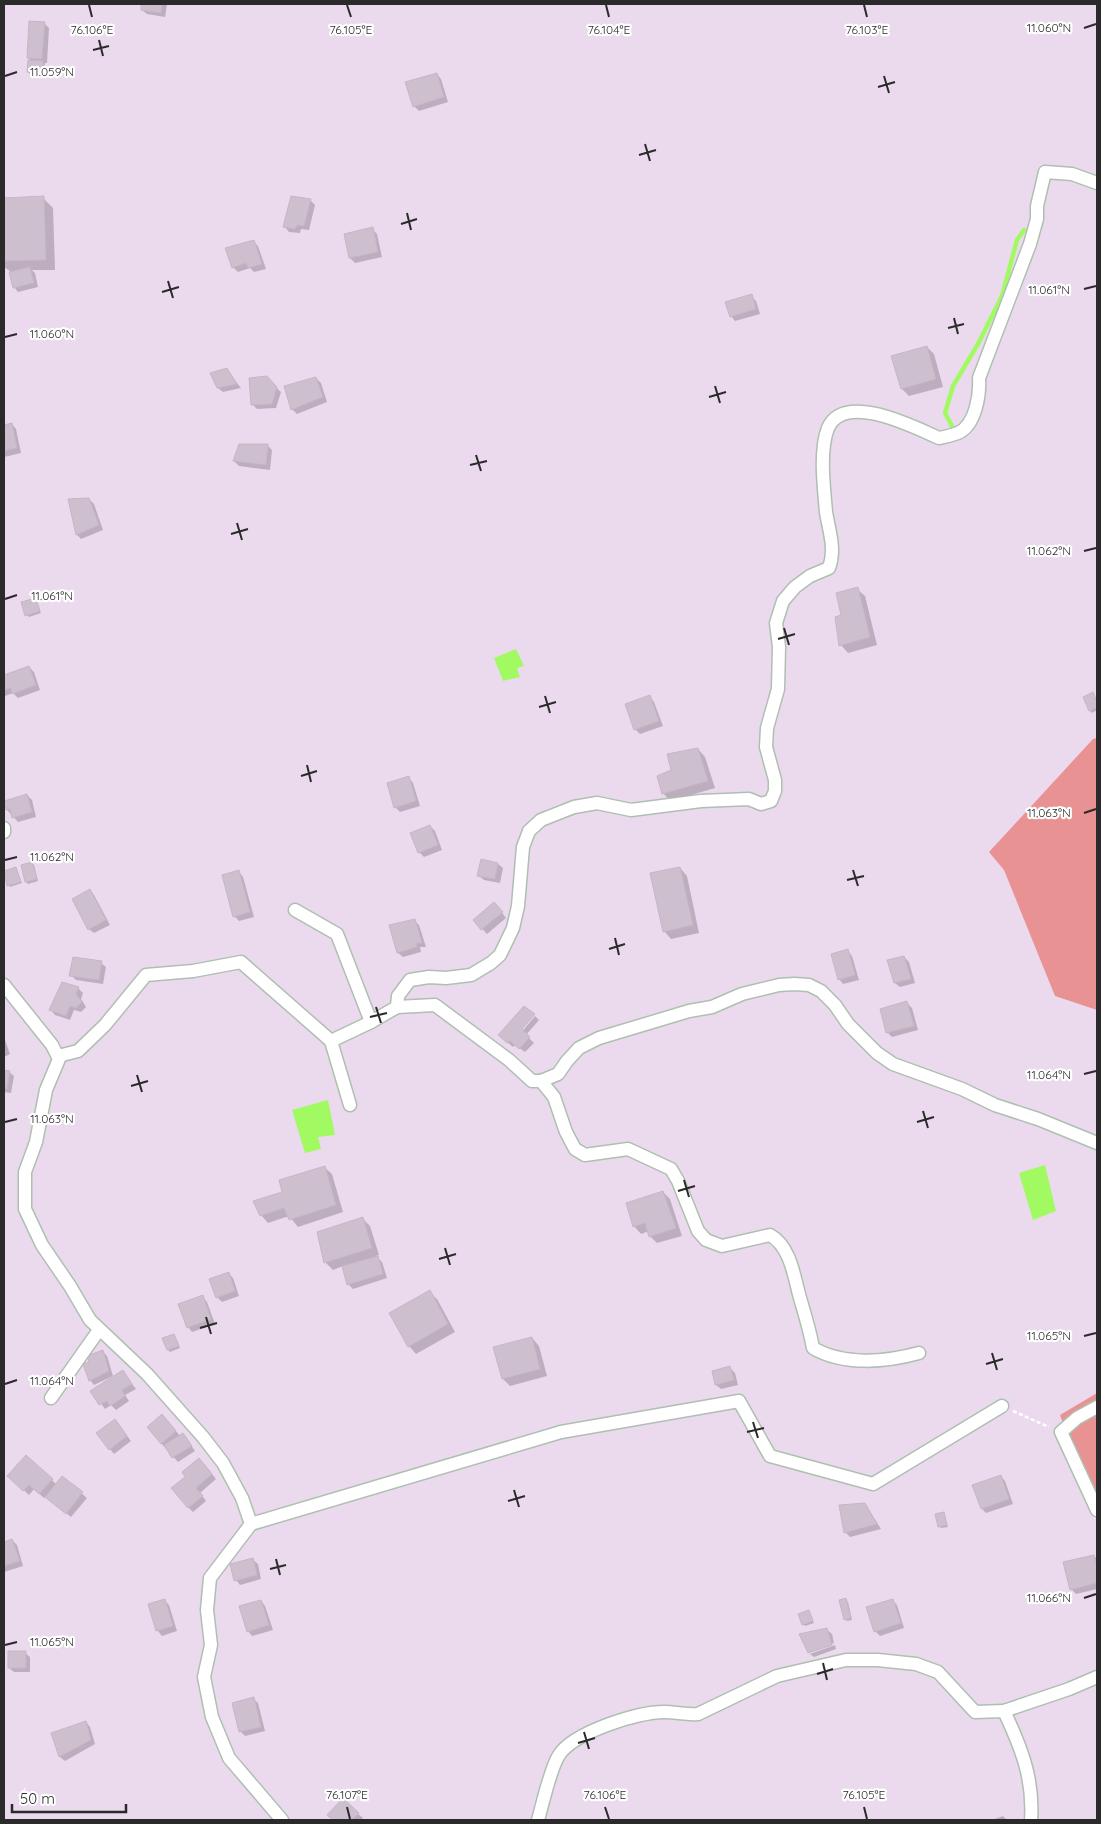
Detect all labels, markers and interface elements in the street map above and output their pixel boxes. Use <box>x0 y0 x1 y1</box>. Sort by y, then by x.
text: 11.060°N <box>1027 20 1071 35</box>
text: 76.106°E <box>71 22 114 37</box>
text: 76.105°E <box>330 22 373 37</box>
text: 76.104°E <box>588 22 630 37</box>
text: 76.103°E <box>846 22 888 37</box>
text: 11.059°N <box>30 64 74 79</box>
text: 11.061°N <box>1028 282 1070 297</box>
text: 11.060°N <box>30 326 74 341</box>
text: 11.062°N <box>1027 543 1071 558</box>
text: 11.061°N <box>31 588 73 603</box>
text: 11.063°N <box>1027 805 1071 820</box>
text: 11.062°N <box>30 849 74 864</box>
text: 11.064°N <box>1027 1067 1071 1082</box>
text: 11.063°N <box>30 1111 74 1126</box>
text: 11.065°N <box>1027 1328 1071 1343</box>
text: 11.064°N <box>30 1373 74 1388</box>
text: 11.066°N <box>1027 1590 1071 1605</box>
text: 11.065°N <box>30 1634 74 1649</box>
scale bar <box>12 1782 126 1814</box>
text: 76.107°E <box>326 1787 368 1802</box>
text: 76.106°E <box>584 1787 627 1802</box>
text: 76.105°E <box>843 1787 886 1802</box>
text: 50 m <box>20 1789 55 1808</box>

